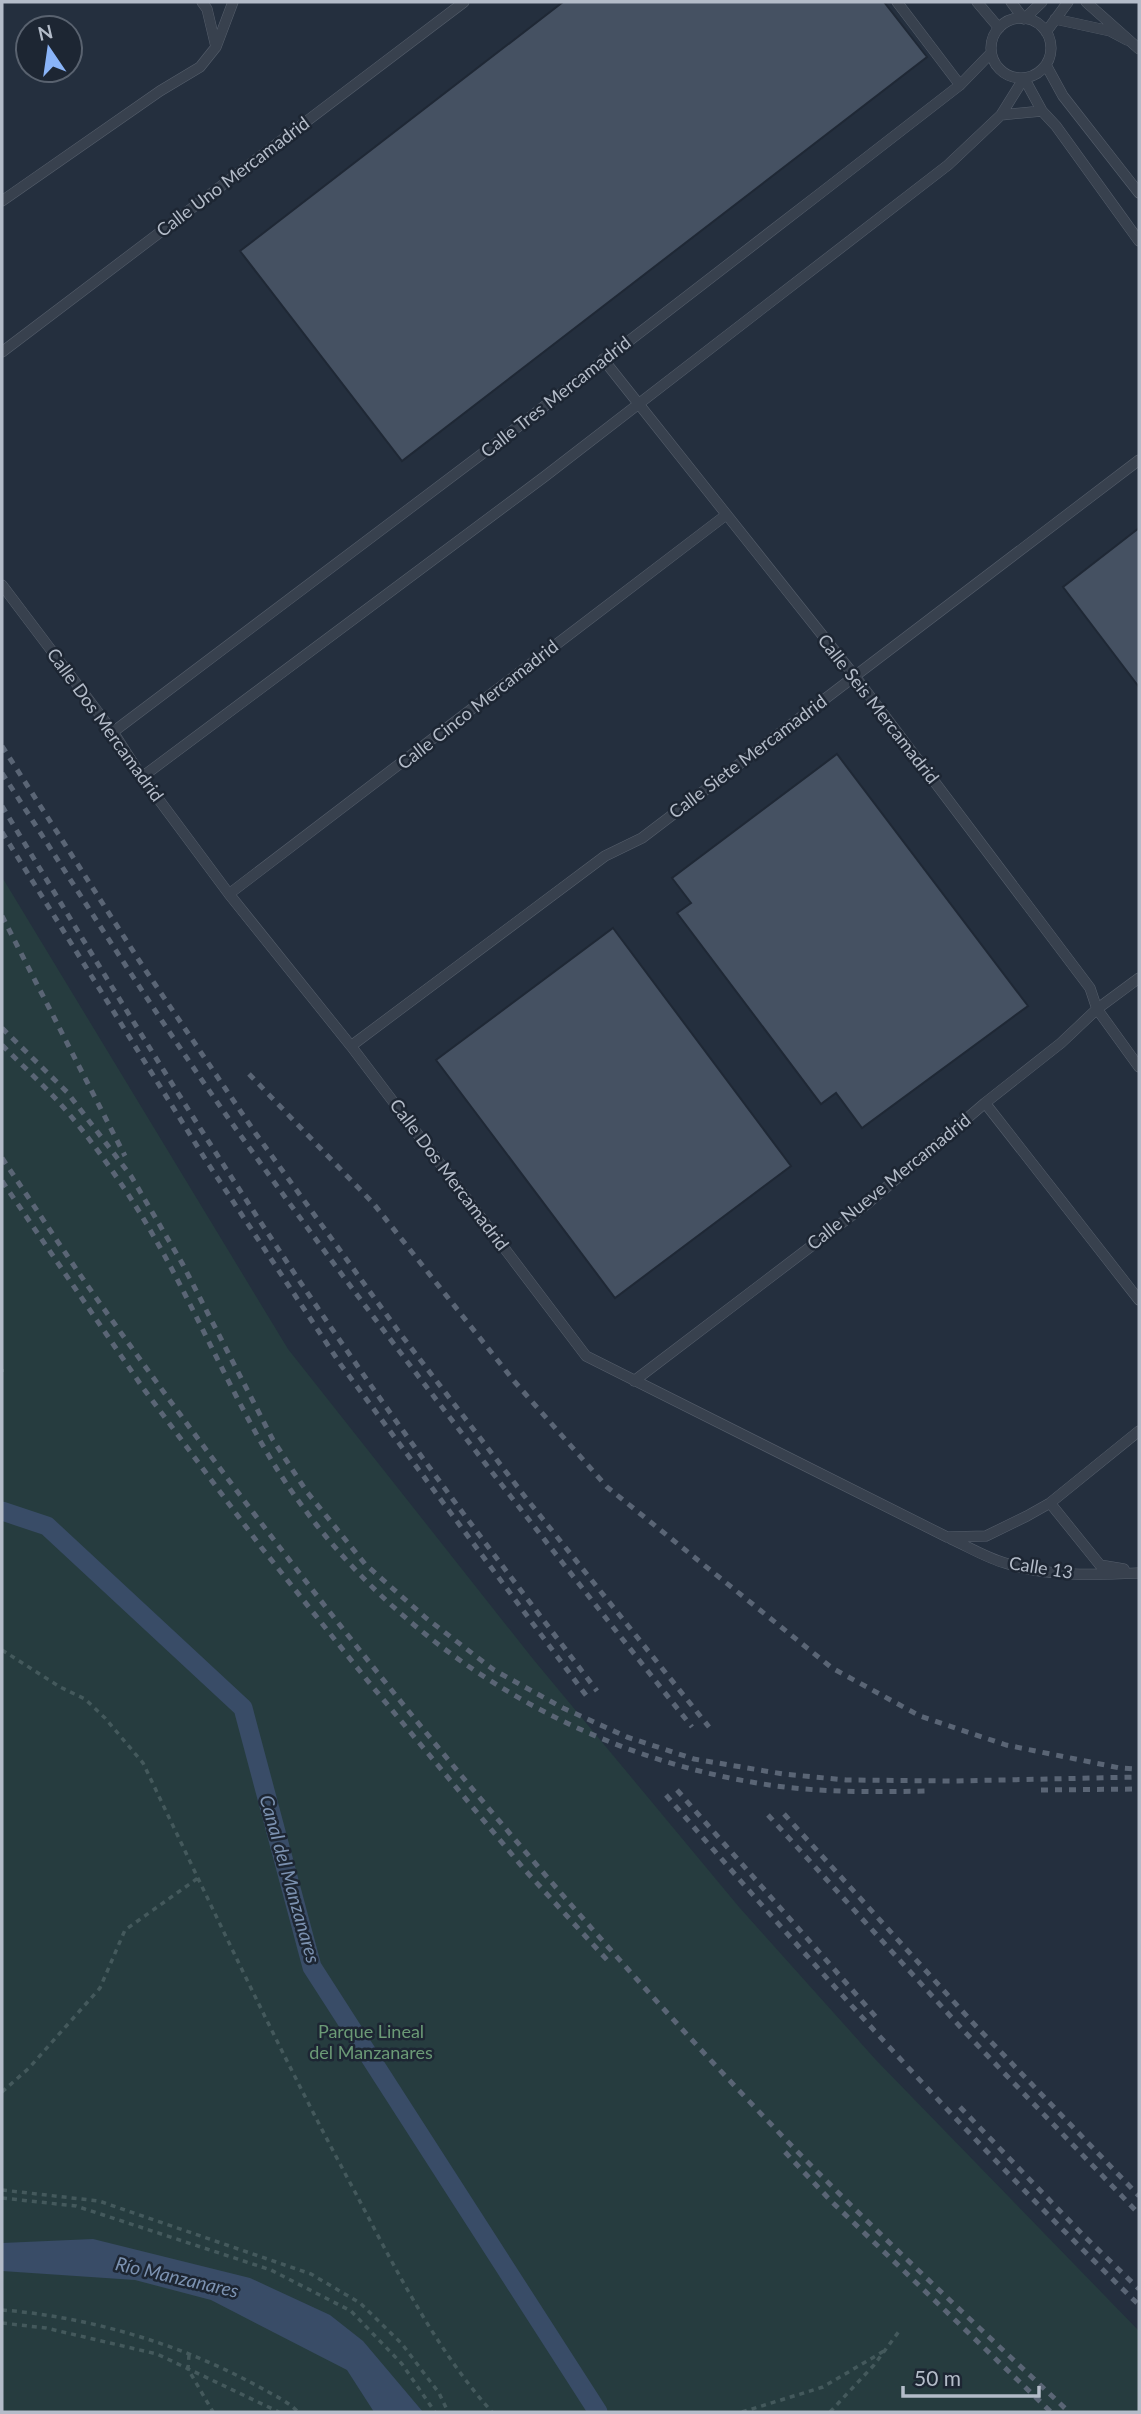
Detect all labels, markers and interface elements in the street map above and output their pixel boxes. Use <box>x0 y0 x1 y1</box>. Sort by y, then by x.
north arrow <box>14 14 84 84</box>
text: N <box>35 19 55 45</box>
street label: Calle Uno Mercamadrid <box>152 111 313 241</box>
street label: Calle Tres Mercamadrid <box>476 331 635 462</box>
street label: Calle Seis Mercamadrid <box>813 629 944 788</box>
street label: Calle Cinco Mercamadrid <box>393 635 562 774</box>
street label: Calle Dos Mercamadrid <box>43 643 169 805</box>
street label: Calle Siete Mercamadrid <box>664 690 831 823</box>
street label: Calle Dos Mercamadrid <box>386 1094 514 1255</box>
street label: Calle Nueve Mercamadrid <box>802 1108 975 1254</box>
street label: Calle 13 <box>1008 1551 1075 1583</box>
water label: Canal del Manzanares <box>255 1792 326 1966</box>
park label: Parque Lineal del Manzanares <box>309 2020 433 2063</box>
water label: Río Manzanares <box>113 2251 241 2302</box>
scale bar <box>903 2354 1040 2398</box>
text: 50 m <box>914 2365 961 2390</box>

